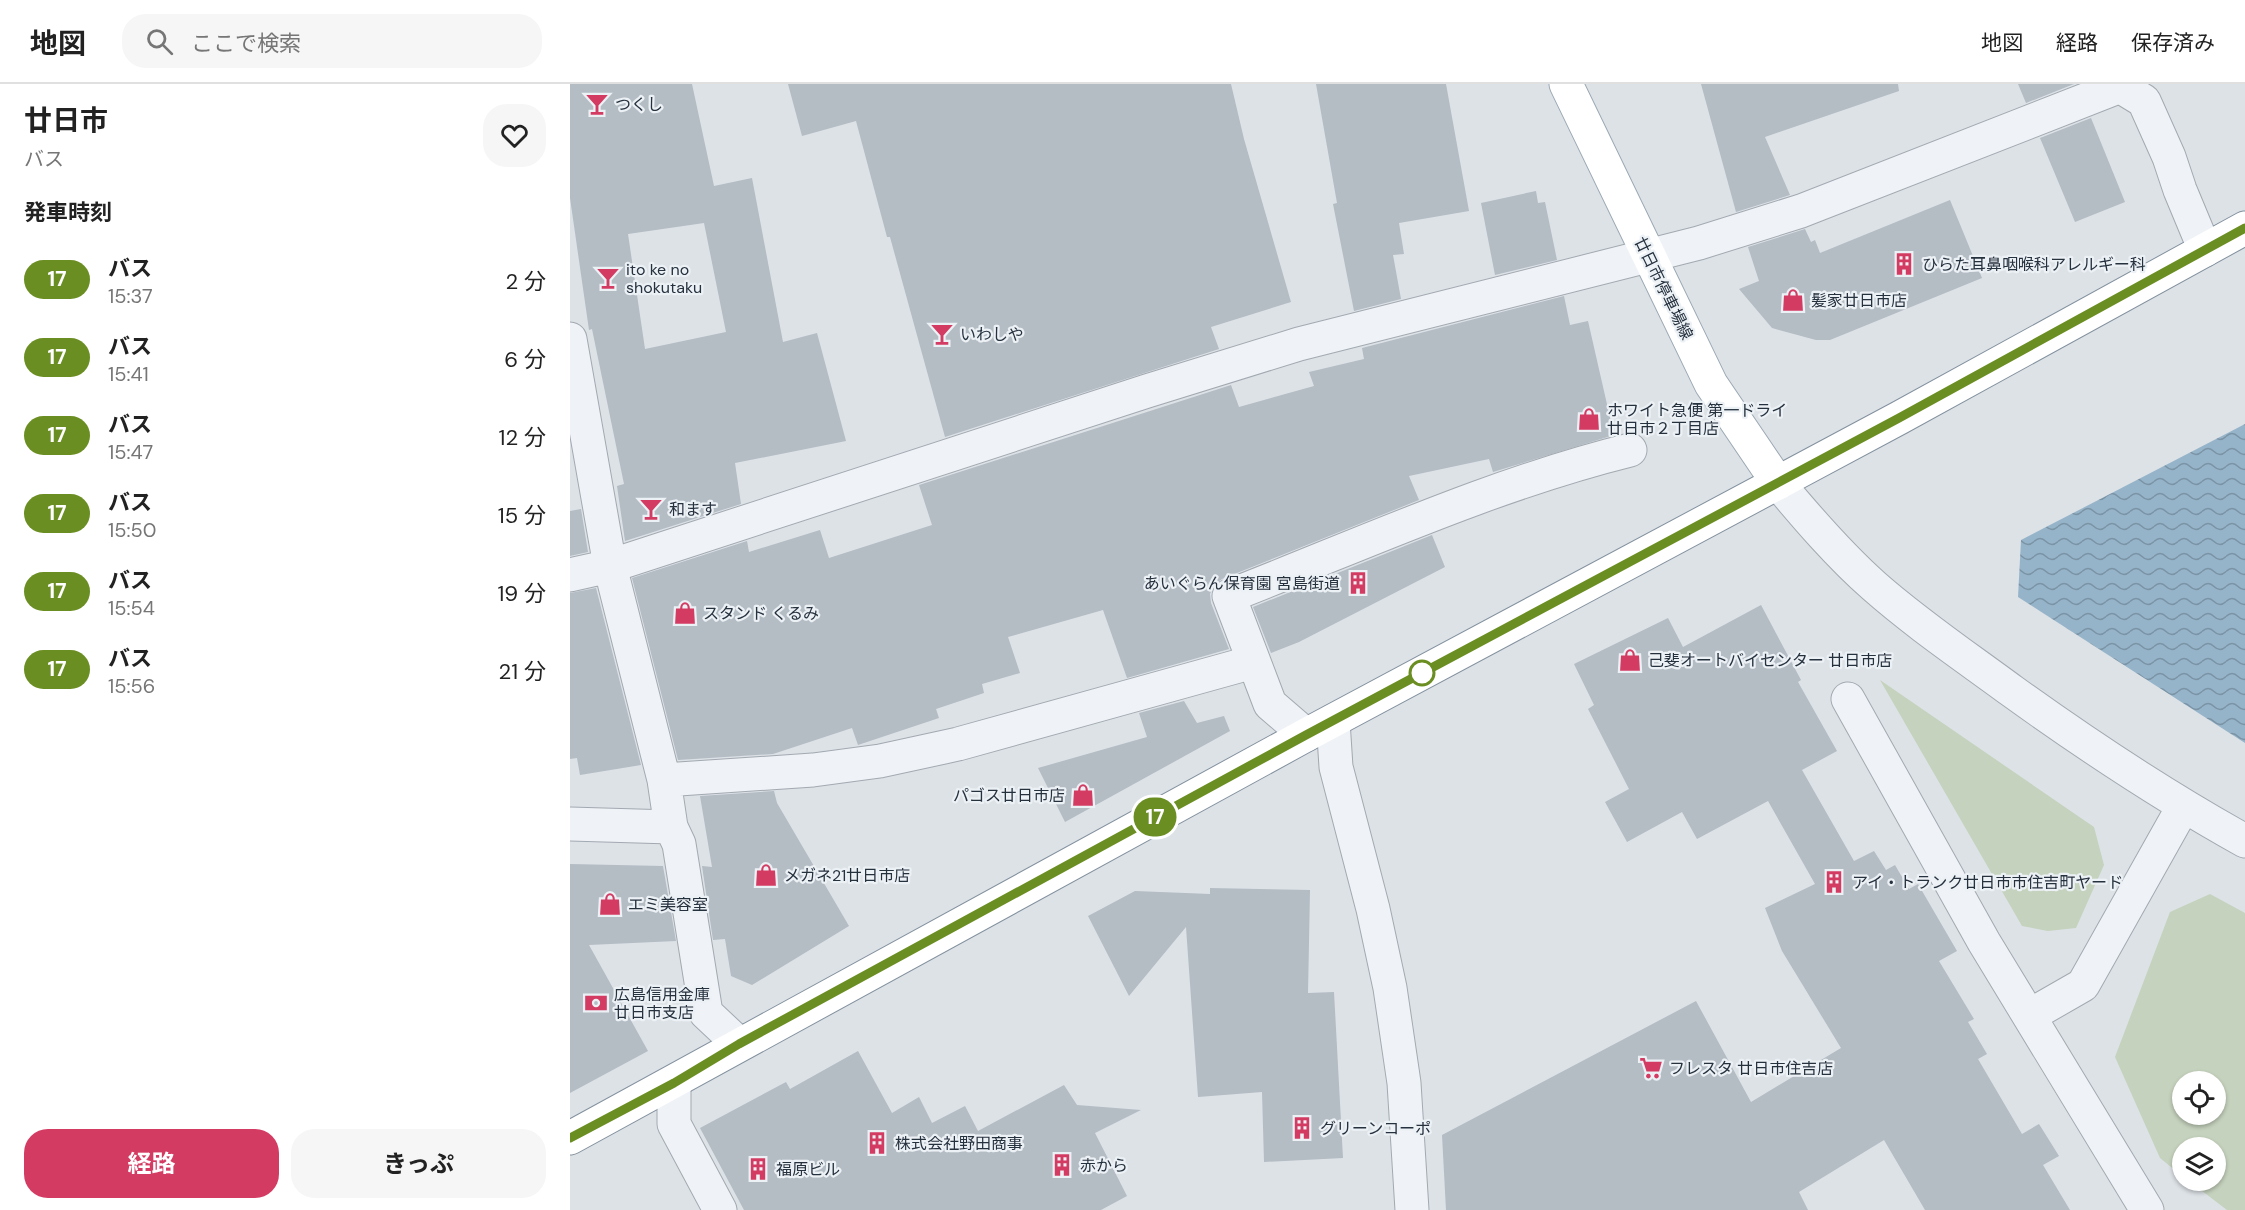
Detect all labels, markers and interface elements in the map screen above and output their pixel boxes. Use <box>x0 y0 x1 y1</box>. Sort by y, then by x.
search box <box>122 14 542 68</box>
text: 地図 <box>30 25 86 62</box>
icon: search <box>143 25 176 58</box>
text: ここで検索 <box>191 29 301 58</box>
text: 地図 <box>1981 29 2023 57</box>
text: 経路 <box>2056 29 2098 57</box>
text: 保存済み <box>2131 29 2215 57</box>
bar icon: つくし <box>584 91 610 117</box>
place label: つくし <box>615 94 663 115</box>
text: 廿日市 <box>24 102 108 139</box>
button: heart <box>483 104 546 167</box>
text: バス <box>24 146 64 172</box>
text: 発車時刻 <box>24 198 112 227</box>
street label: 廿日市停車場線 <box>1630 233 1698 343</box>
building icon: ひらた耳鼻咽喉科アレルギー科 <box>1891 251 1917 277</box>
text: バス <box>108 254 152 283</box>
place label: ひらた耳鼻咽喉科アレルギー科 <box>1922 254 2146 275</box>
place label: ito ke no shokutaku <box>626 259 702 298</box>
text: 17 <box>48 265 66 293</box>
bar icon: ito ke no shokutaku <box>595 265 621 291</box>
text: 2 分 <box>505 267 546 296</box>
text: 15:37 <box>108 283 153 309</box>
shop icon: 髪家廿日市店 <box>1780 287 1806 313</box>
place label: 髪家廿日市店 <box>1811 290 1907 311</box>
bar icon: いわしや <box>929 321 955 347</box>
place label: いわしや <box>960 324 1024 345</box>
text: バス <box>108 332 152 361</box>
text: 17 <box>48 343 66 371</box>
text: 6 分 <box>504 345 546 374</box>
text: 15:41 <box>108 361 149 387</box>
place label: ホワイト急便 第一ドライ 廿日市２丁目店 <box>1607 400 1787 439</box>
shop icon: ホワイト急便 第一ドライ 廿日市２丁目店 <box>1576 406 1602 432</box>
text: バス <box>108 410 152 439</box>
text: 17 <box>48 421 66 449</box>
text: 12 分 <box>499 423 546 452</box>
text: 15:47 <box>108 439 153 465</box>
text: バス <box>108 488 152 517</box>
bar icon: 和ます <box>638 496 664 522</box>
text: 17 <box>48 499 66 527</box>
place label: 和ます <box>669 499 717 520</box>
text: 15 分 <box>498 501 546 530</box>
text: 15:50 <box>108 517 156 543</box>
text: バス <box>108 566 152 595</box>
building icon: あいぐらん保育園 宮島街道 <box>1345 570 1371 596</box>
place label: あいぐらん保育園 宮島街道 <box>1144 573 1340 594</box>
text: 17 <box>48 577 66 605</box>
text: 19 分 <box>497 579 546 608</box>
text: 15:54 <box>108 595 155 621</box>
shop icon: スタンド くるみ <box>672 600 698 626</box>
place label: スタンド くるみ <box>703 603 819 624</box>
text: バス <box>108 644 152 673</box>
shop icon: 己斐オートバイセンター 廿日市店 <box>1617 647 1643 673</box>
place label: 己斐オートバイセンター 廿日市店 <box>1648 650 1892 671</box>
text: 17 <box>48 655 66 683</box>
text: 21 分 <box>499 657 546 686</box>
unlabelled marker <box>1409 660 1435 686</box>
text: 15:56 <box>108 673 155 699</box>
shop icon: パゴス廿日市店 <box>1070 782 1096 808</box>
place label: パゴス廿日市店 <box>953 785 1065 806</box>
line badge: 17 <box>1128 798 1182 836</box>
text: 17 <box>1146 803 1164 831</box>
shop icon: メガネ21廿日市店 <box>753 862 779 888</box>
place label: メガネ21廿日市店 <box>784 865 910 886</box>
building icon: アイ・トランク廿日市市住吉町ヤード <box>1821 869 1847 895</box>
place label: アイ・トランク廿日市市住吉町ヤード <box>1852 872 2123 893</box>
shop icon: エミ美容室 <box>597 891 623 917</box>
place label: エミ美容室 <box>628 894 708 915</box>
place label: 広島信用金庫 廿日市支店 <box>614 984 710 1023</box>
bank icon: 広島信用金庫 廿日市支店 <box>583 990 609 1016</box>
supermarket icon: フレスタ 廿日市住吉店 <box>1638 1055 1664 1081</box>
place label: フレスタ 廿日市住吉店 <box>1669 1058 1833 1079</box>
map controls <box>2172 1071 2226 1191</box>
button: locate <box>2172 1071 2226 1125</box>
building icon: グリーンコーポ <box>1289 1115 1315 1141</box>
place label: グリーンコーポ <box>1320 1118 1431 1139</box>
button: 経路 <box>24 1129 279 1198</box>
button: きっぷ <box>291 1129 546 1198</box>
building icon: 株式会社野田商事 <box>864 1130 890 1156</box>
place label: 株式会社野田商事 <box>895 1133 1023 1154</box>
button: layers <box>2172 1137 2226 1191</box>
building icon: 赤から <box>1049 1152 1075 1178</box>
place label: 赤から <box>1080 1155 1128 1176</box>
building icon: 福原ビル <box>745 1156 771 1182</box>
place label: 福原ビル <box>776 1159 840 1180</box>

